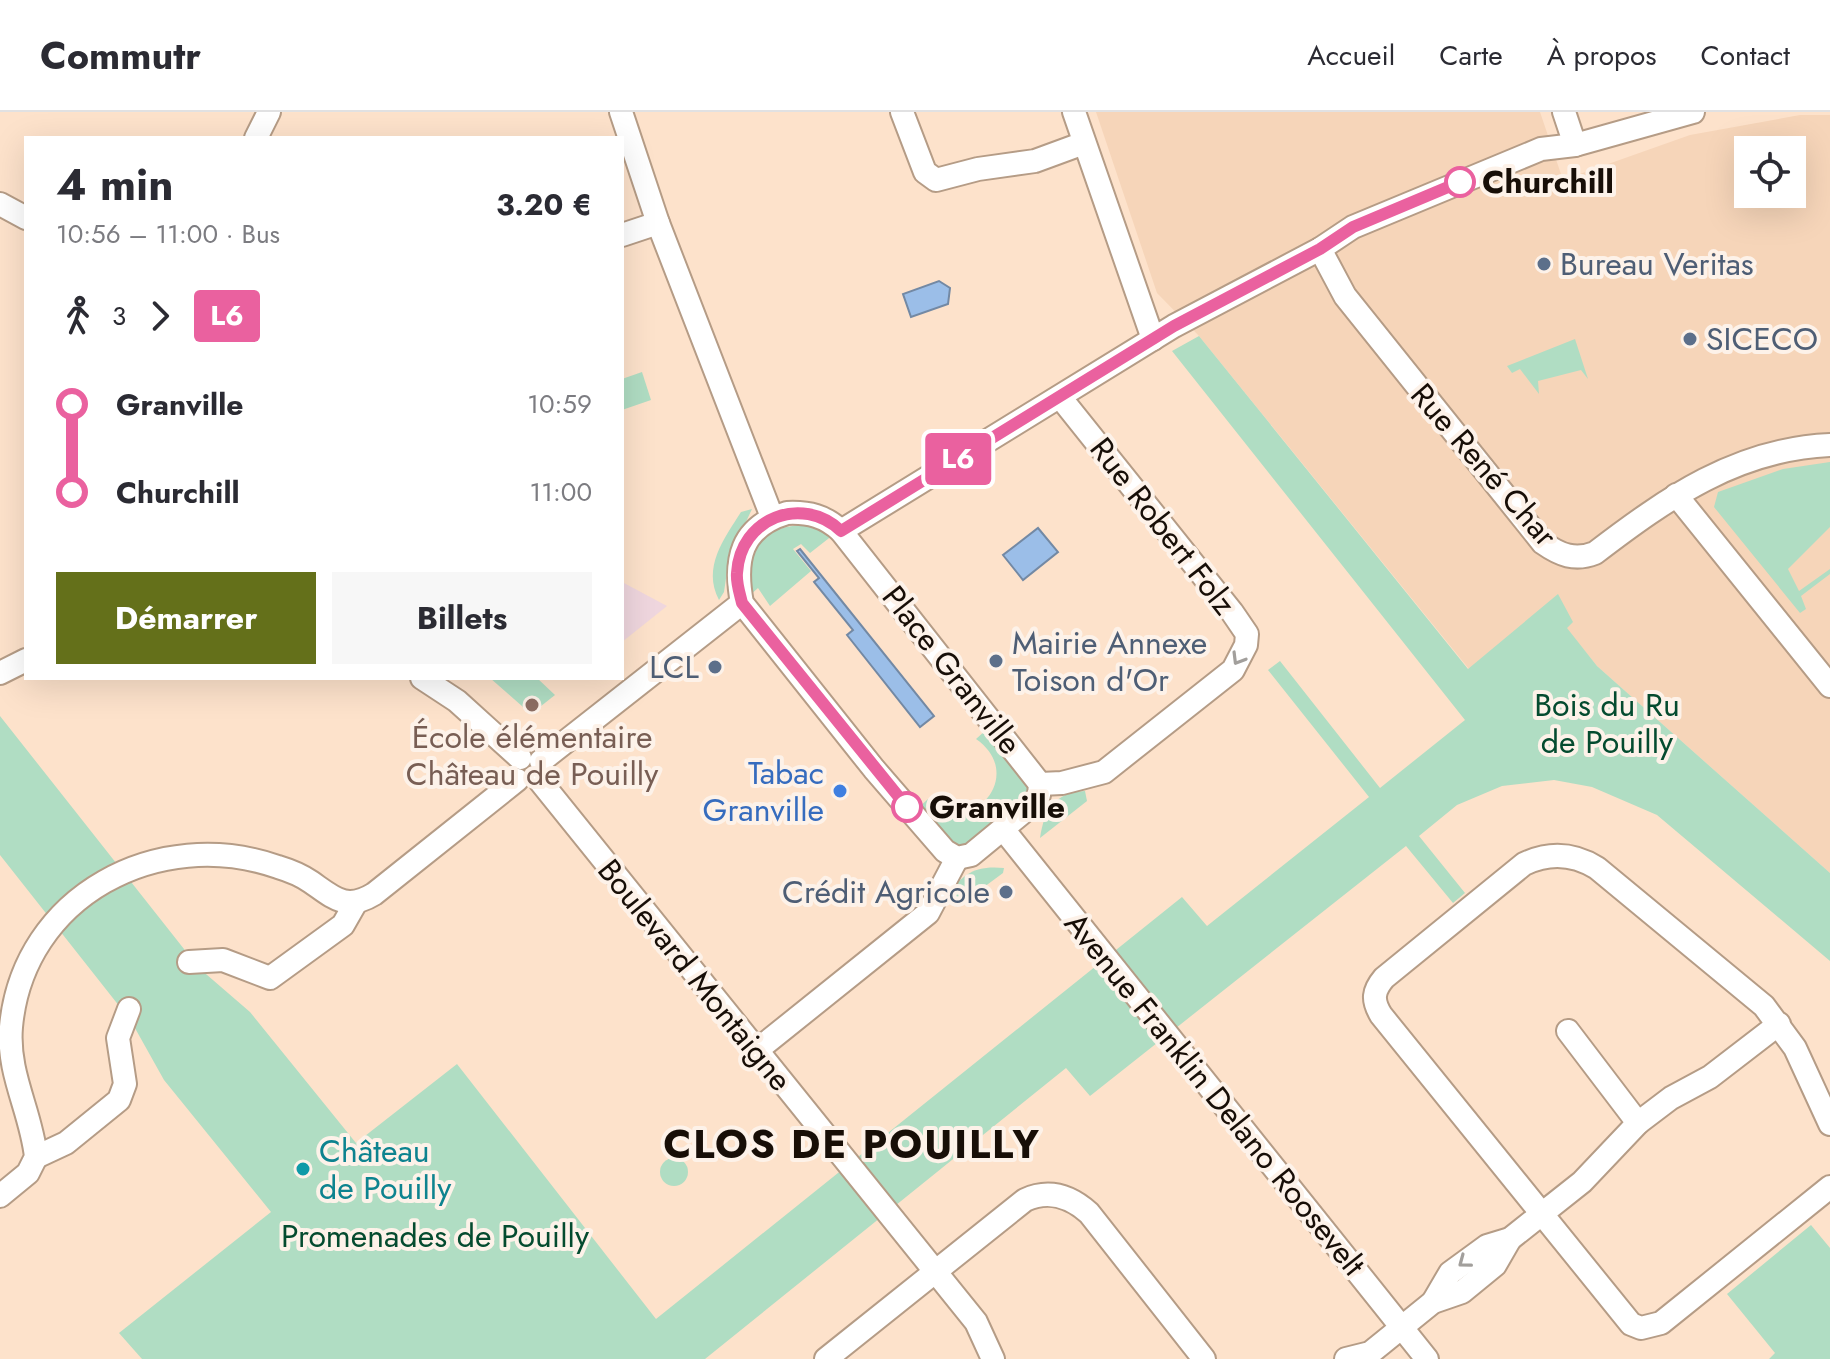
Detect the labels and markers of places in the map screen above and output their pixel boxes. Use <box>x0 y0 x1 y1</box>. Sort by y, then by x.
place label: Churchill <box>1482 159 1614 205</box>
marker: Churchill <box>1445 167 1475 197</box>
place label: Bureau Veritas <box>1560 241 1754 287</box>
marker: Bureau Veritas <box>1535 255 1553 273</box>
place label: SICECO <box>1706 316 1818 362</box>
marker: SICECO <box>1681 330 1699 348</box>
place label: Mairie Annexe Toison d'Or <box>1012 620 1207 703</box>
place label: LCL <box>649 644 700 690</box>
marker: Mairie Annexe Toison d'Or <box>987 652 1005 670</box>
marker: LCL <box>706 658 724 676</box>
marker: École élémentaire Château de Pouilly <box>523 696 541 714</box>
place label: École élémentaire Château de Pouilly <box>406 714 659 797</box>
place label: Tabac Granville <box>703 750 824 833</box>
marker: Tabac Granville <box>831 782 849 800</box>
place label: Granville <box>929 784 1065 830</box>
marker: Granville <box>892 792 922 822</box>
place label: Crédit Agricole <box>782 869 990 915</box>
marker: Crédit Agricole <box>997 883 1015 901</box>
place label: Château de Pouilly <box>319 1128 452 1211</box>
marker: Château de Pouilly <box>294 1160 312 1178</box>

